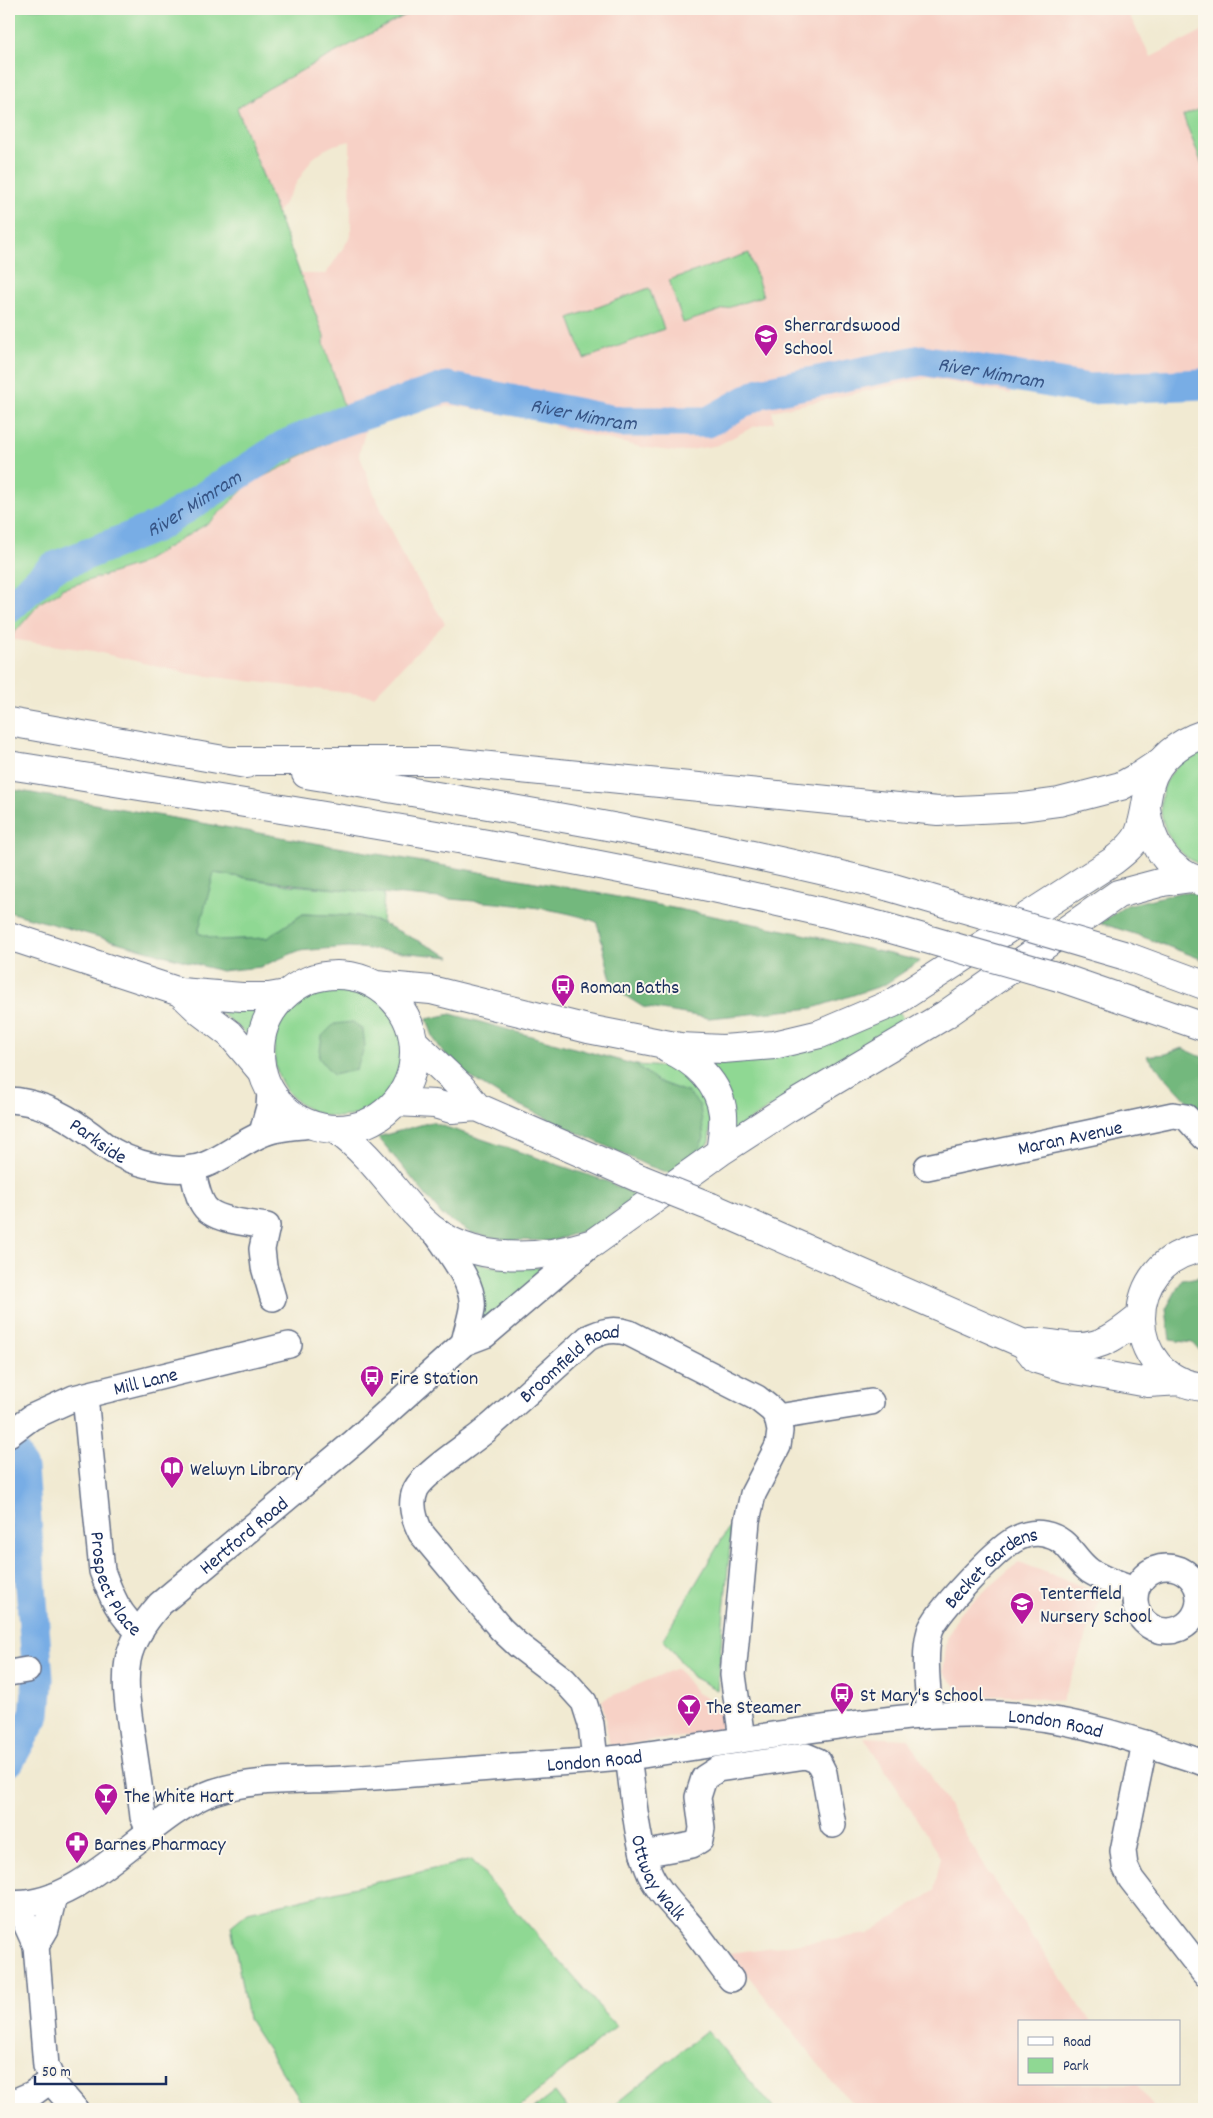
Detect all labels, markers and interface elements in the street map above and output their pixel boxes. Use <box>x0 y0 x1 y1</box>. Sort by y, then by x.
place label: Sherrardswood School <box>784 313 900 364</box>
school or university icon: Sherrardswood School <box>753 323 779 357</box>
water label: River Mimram <box>935 351 1047 399</box>
water label: River Mimram <box>527 392 637 440</box>
water label: River Mimram <box>143 464 249 547</box>
bus stop icon: Roman Baths <box>550 973 576 1007</box>
place label: Roman Baths <box>580 975 679 1003</box>
street label: Parkside <box>63 1112 131 1173</box>
street label: Maran Avenue <box>1015 1115 1126 1164</box>
street label: Broomfield Road <box>514 1319 620 1411</box>
street label: Mill Lane <box>111 1362 181 1405</box>
bus stop icon: Fire Station <box>359 1364 385 1398</box>
place label: Fire Station <box>390 1366 478 1394</box>
library icon: Welwyn Library <box>159 1455 185 1489</box>
place label: Welwyn Library <box>190 1457 304 1485</box>
street label: Hertford Road <box>194 1491 296 1583</box>
street label: Becket Gardens <box>939 1522 1039 1616</box>
street label: Prospect Place <box>81 1530 147 1645</box>
place label: Tenterfield Nursery School <box>1040 1581 1152 1632</box>
school or university icon: Tenterfield Nursery School <box>1009 1591 1035 1625</box>
bus stop icon: St Mary's School <box>829 1681 855 1715</box>
place label: St Mary's School <box>860 1683 983 1711</box>
bar icon: The Steamer <box>676 1693 702 1727</box>
place label: The Steamer <box>706 1695 801 1723</box>
street label: London Road <box>1007 1704 1106 1747</box>
street label: London Road <box>546 1744 645 1781</box>
bar icon: The White Hart <box>93 1782 119 1816</box>
place label: The White Hart <box>124 1784 234 1812</box>
pharmacy icon: Barnes Pharmacy <box>64 1830 90 1864</box>
place label: Barnes Pharmacy <box>94 1832 227 1860</box>
street label: Ottway Walk <box>622 1833 691 1928</box>
legend <box>1018 2020 1180 2086</box>
text: Road <box>1063 2032 1091 2054</box>
scale bar <box>35 2053 166 2085</box>
text: Park <box>1063 2056 1089 2078</box>
text: 50 m <box>42 2062 71 2084</box>

